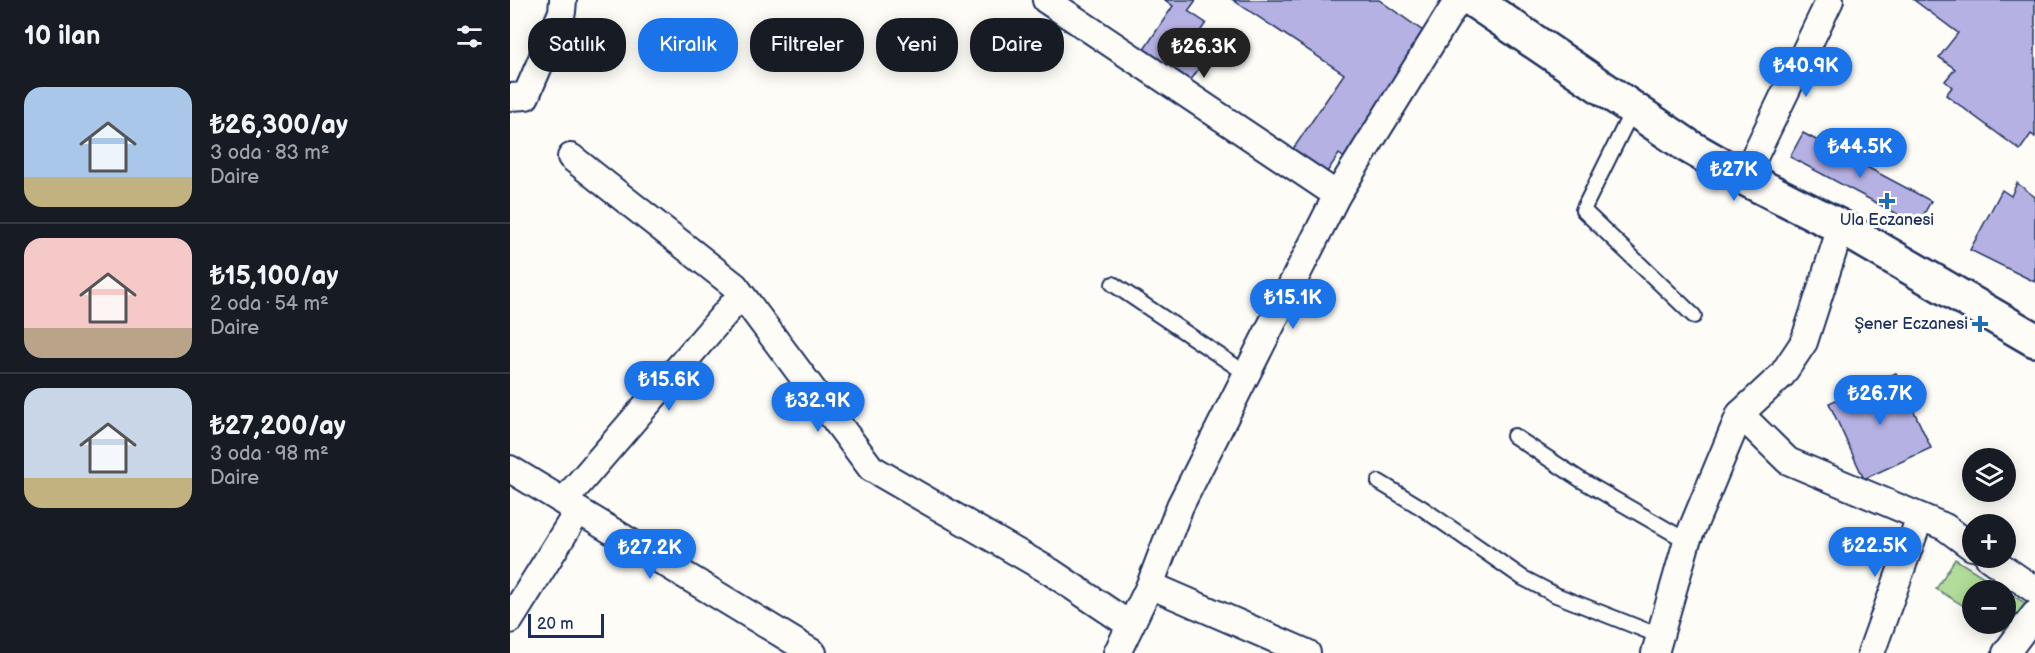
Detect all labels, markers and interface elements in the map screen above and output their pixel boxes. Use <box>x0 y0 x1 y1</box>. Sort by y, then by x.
chip: Satılık <box>528 18 626 72</box>
chip: Kiralık <box>638 18 738 72</box>
chip: Filtreler <box>750 18 864 72</box>
chip: Yeni <box>876 18 958 72</box>
chip: Daire <box>970 18 1064 72</box>
icon: filters <box>453 20 486 53</box>
text: 10 ilan <box>24 21 101 52</box>
pin: ₺26.3K <box>1155 28 1253 79</box>
text: ₺26.3K <box>1171 35 1237 59</box>
pin: ₺40.9K <box>1757 47 1855 98</box>
text: ₺40.9K <box>1773 54 1839 78</box>
text: ₺26,300/ay <box>210 110 348 141</box>
icon: home <box>72 111 144 183</box>
pin: ₺44.5K <box>1811 128 1909 179</box>
text: ₺44.5K <box>1828 135 1892 159</box>
text: 3 oda · 83 m² <box>210 141 329 165</box>
pin: ₺27K <box>1698 151 1770 202</box>
text: ₺27K <box>1710 158 1758 182</box>
text: Daire <box>210 165 259 189</box>
marker: Ula Eczanesi <box>1880 194 1894 208</box>
place label: Ula Eczanesi <box>1840 211 1934 230</box>
text: ₺15,100/ay <box>210 261 338 292</box>
icon: home <box>72 262 144 334</box>
pin: ₺15.1K <box>1244 279 1342 330</box>
text: ₺15.1K <box>1264 286 1322 310</box>
text: 2 oda · 54 m² <box>210 292 329 316</box>
place label: Şener Eczanesi <box>1854 315 1968 334</box>
text: Daire <box>210 316 259 340</box>
marker: Şener Eczanesi <box>1973 317 1987 331</box>
pin: ₺15.6K <box>620 361 718 412</box>
text: ₺15.6K <box>638 368 700 392</box>
pin: ₺26.7K <box>1831 375 1929 426</box>
pin: ₺32.9K <box>769 382 867 433</box>
text: ₺26.7K <box>1848 382 1912 406</box>
text: ₺32.9K <box>786 389 850 413</box>
text: ₺27,200/ay <box>210 411 346 442</box>
icon: home <box>72 412 144 484</box>
text: 3 oda · 98 m² <box>210 442 329 466</box>
map controls <box>1962 448 2016 634</box>
button: layers <box>1962 448 2016 502</box>
text: Daire <box>210 466 259 490</box>
button: + <box>1962 514 2016 568</box>
pin: ₺22.5K <box>1826 527 1924 578</box>
pin: ₺27.2K <box>601 529 699 580</box>
text: ₺22.5K <box>1843 534 1907 558</box>
text: ₺27.2K <box>618 536 682 560</box>
button: − <box>1962 580 2016 634</box>
scale bar <box>528 611 604 638</box>
text: 20 m <box>537 615 573 634</box>

